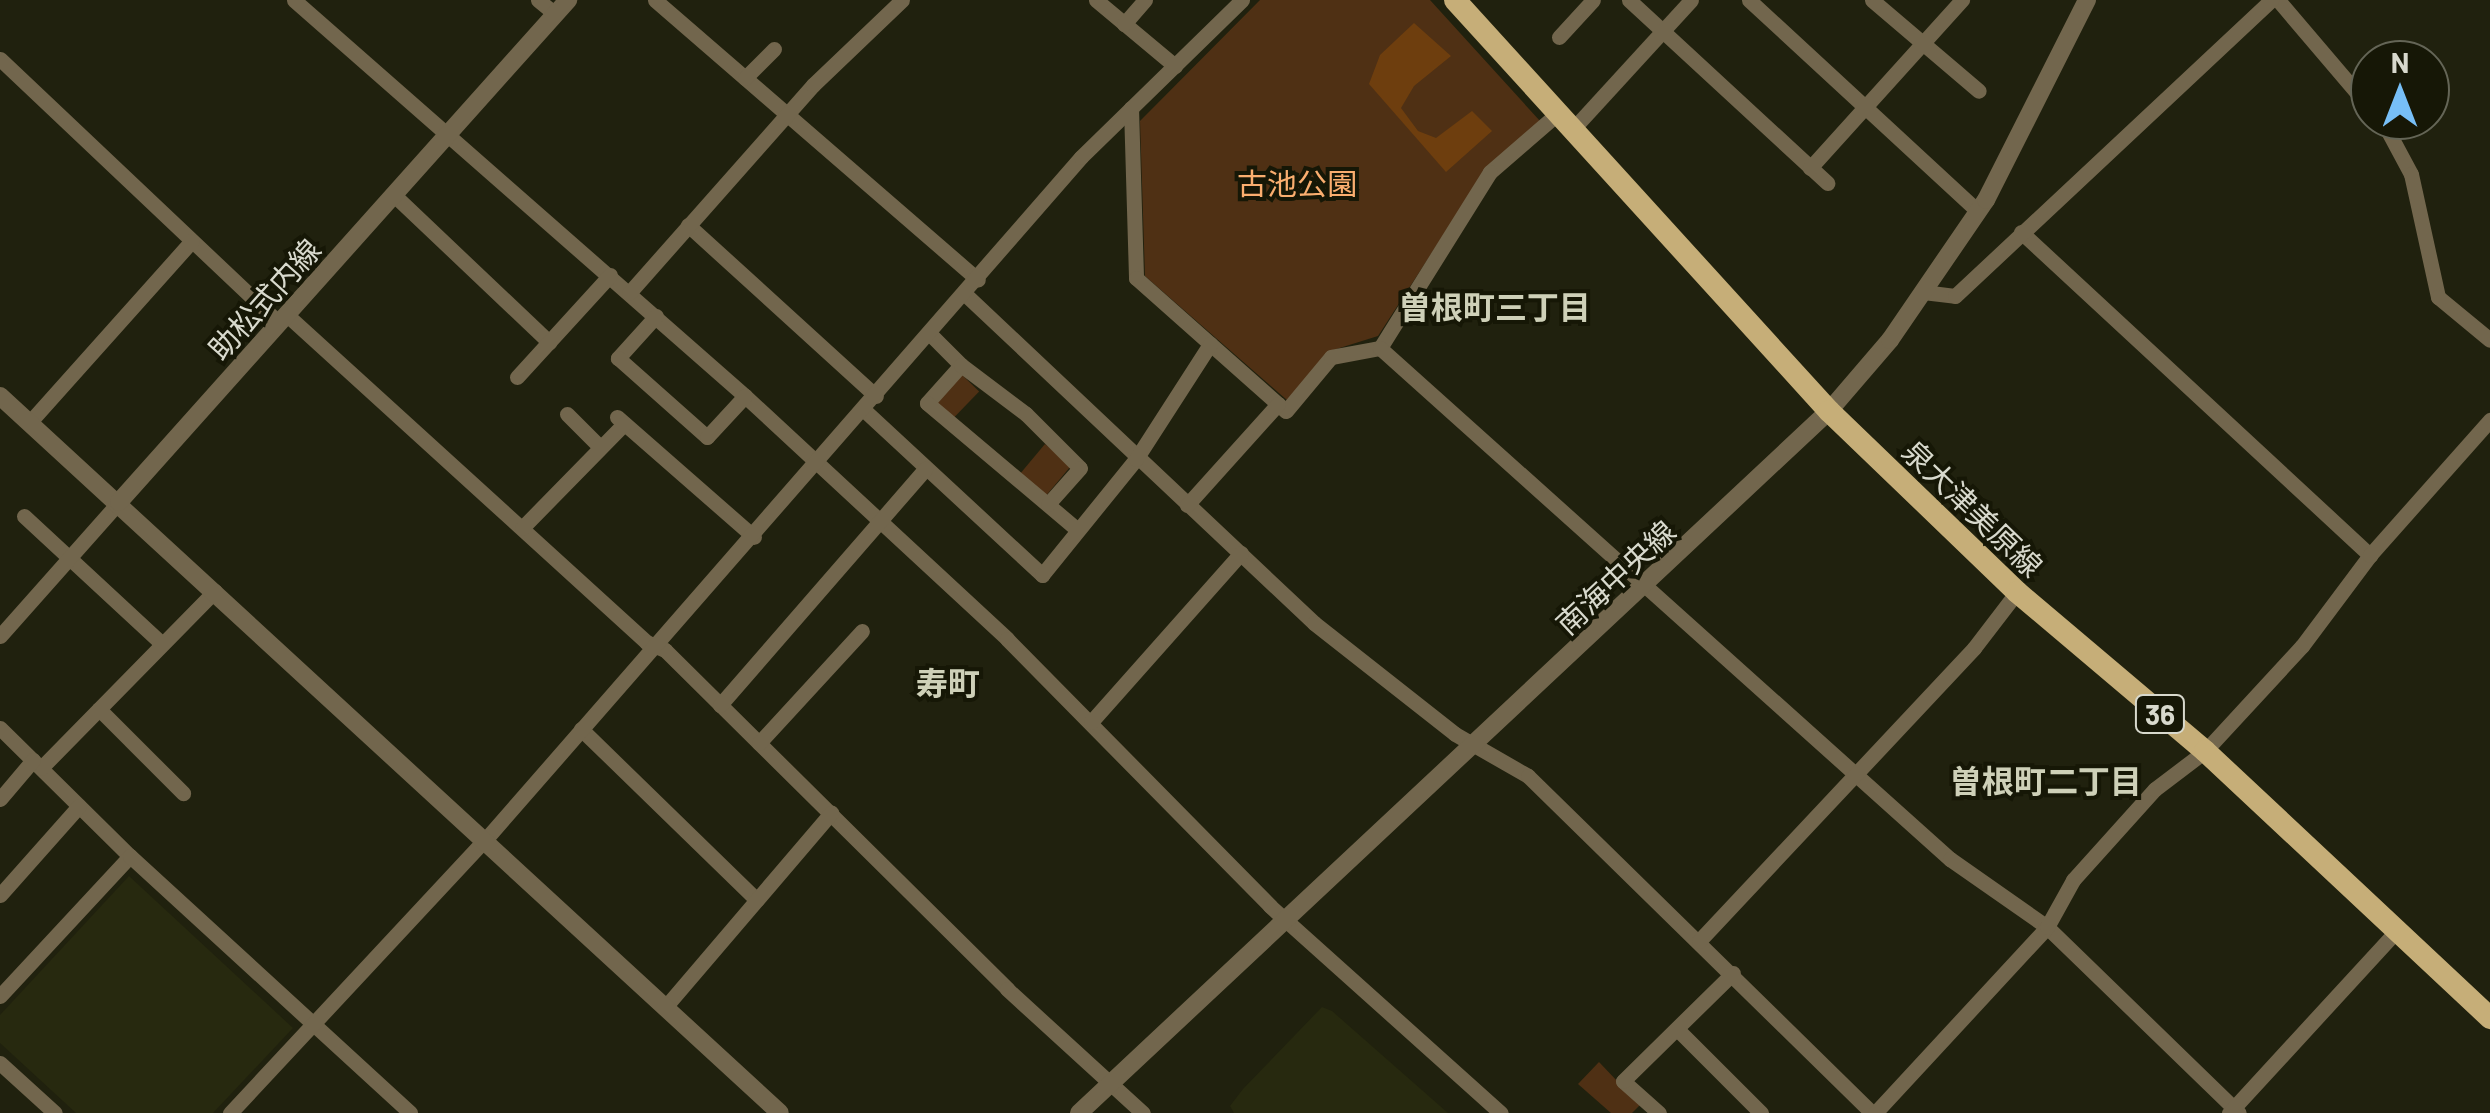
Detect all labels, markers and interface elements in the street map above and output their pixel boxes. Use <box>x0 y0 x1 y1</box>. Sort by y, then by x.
north arrow <box>2350 40 2450 140</box>
text: N <box>2391 45 2409 79</box>
park label: 古池公園 <box>1237 165 1357 201</box>
street label: 助松式内線 <box>200 231 328 367</box>
district label: 曽根町三丁目 <box>1399 287 1591 325</box>
street label: 泉大津美原線 <box>1896 433 2050 583</box>
street label: 南海中央線 <box>1548 513 1682 641</box>
district label: 寿町 <box>916 663 980 701</box>
road number: 36 <box>2132 691 2188 737</box>
district label: 曽根町二丁目 <box>1950 761 2142 799</box>

